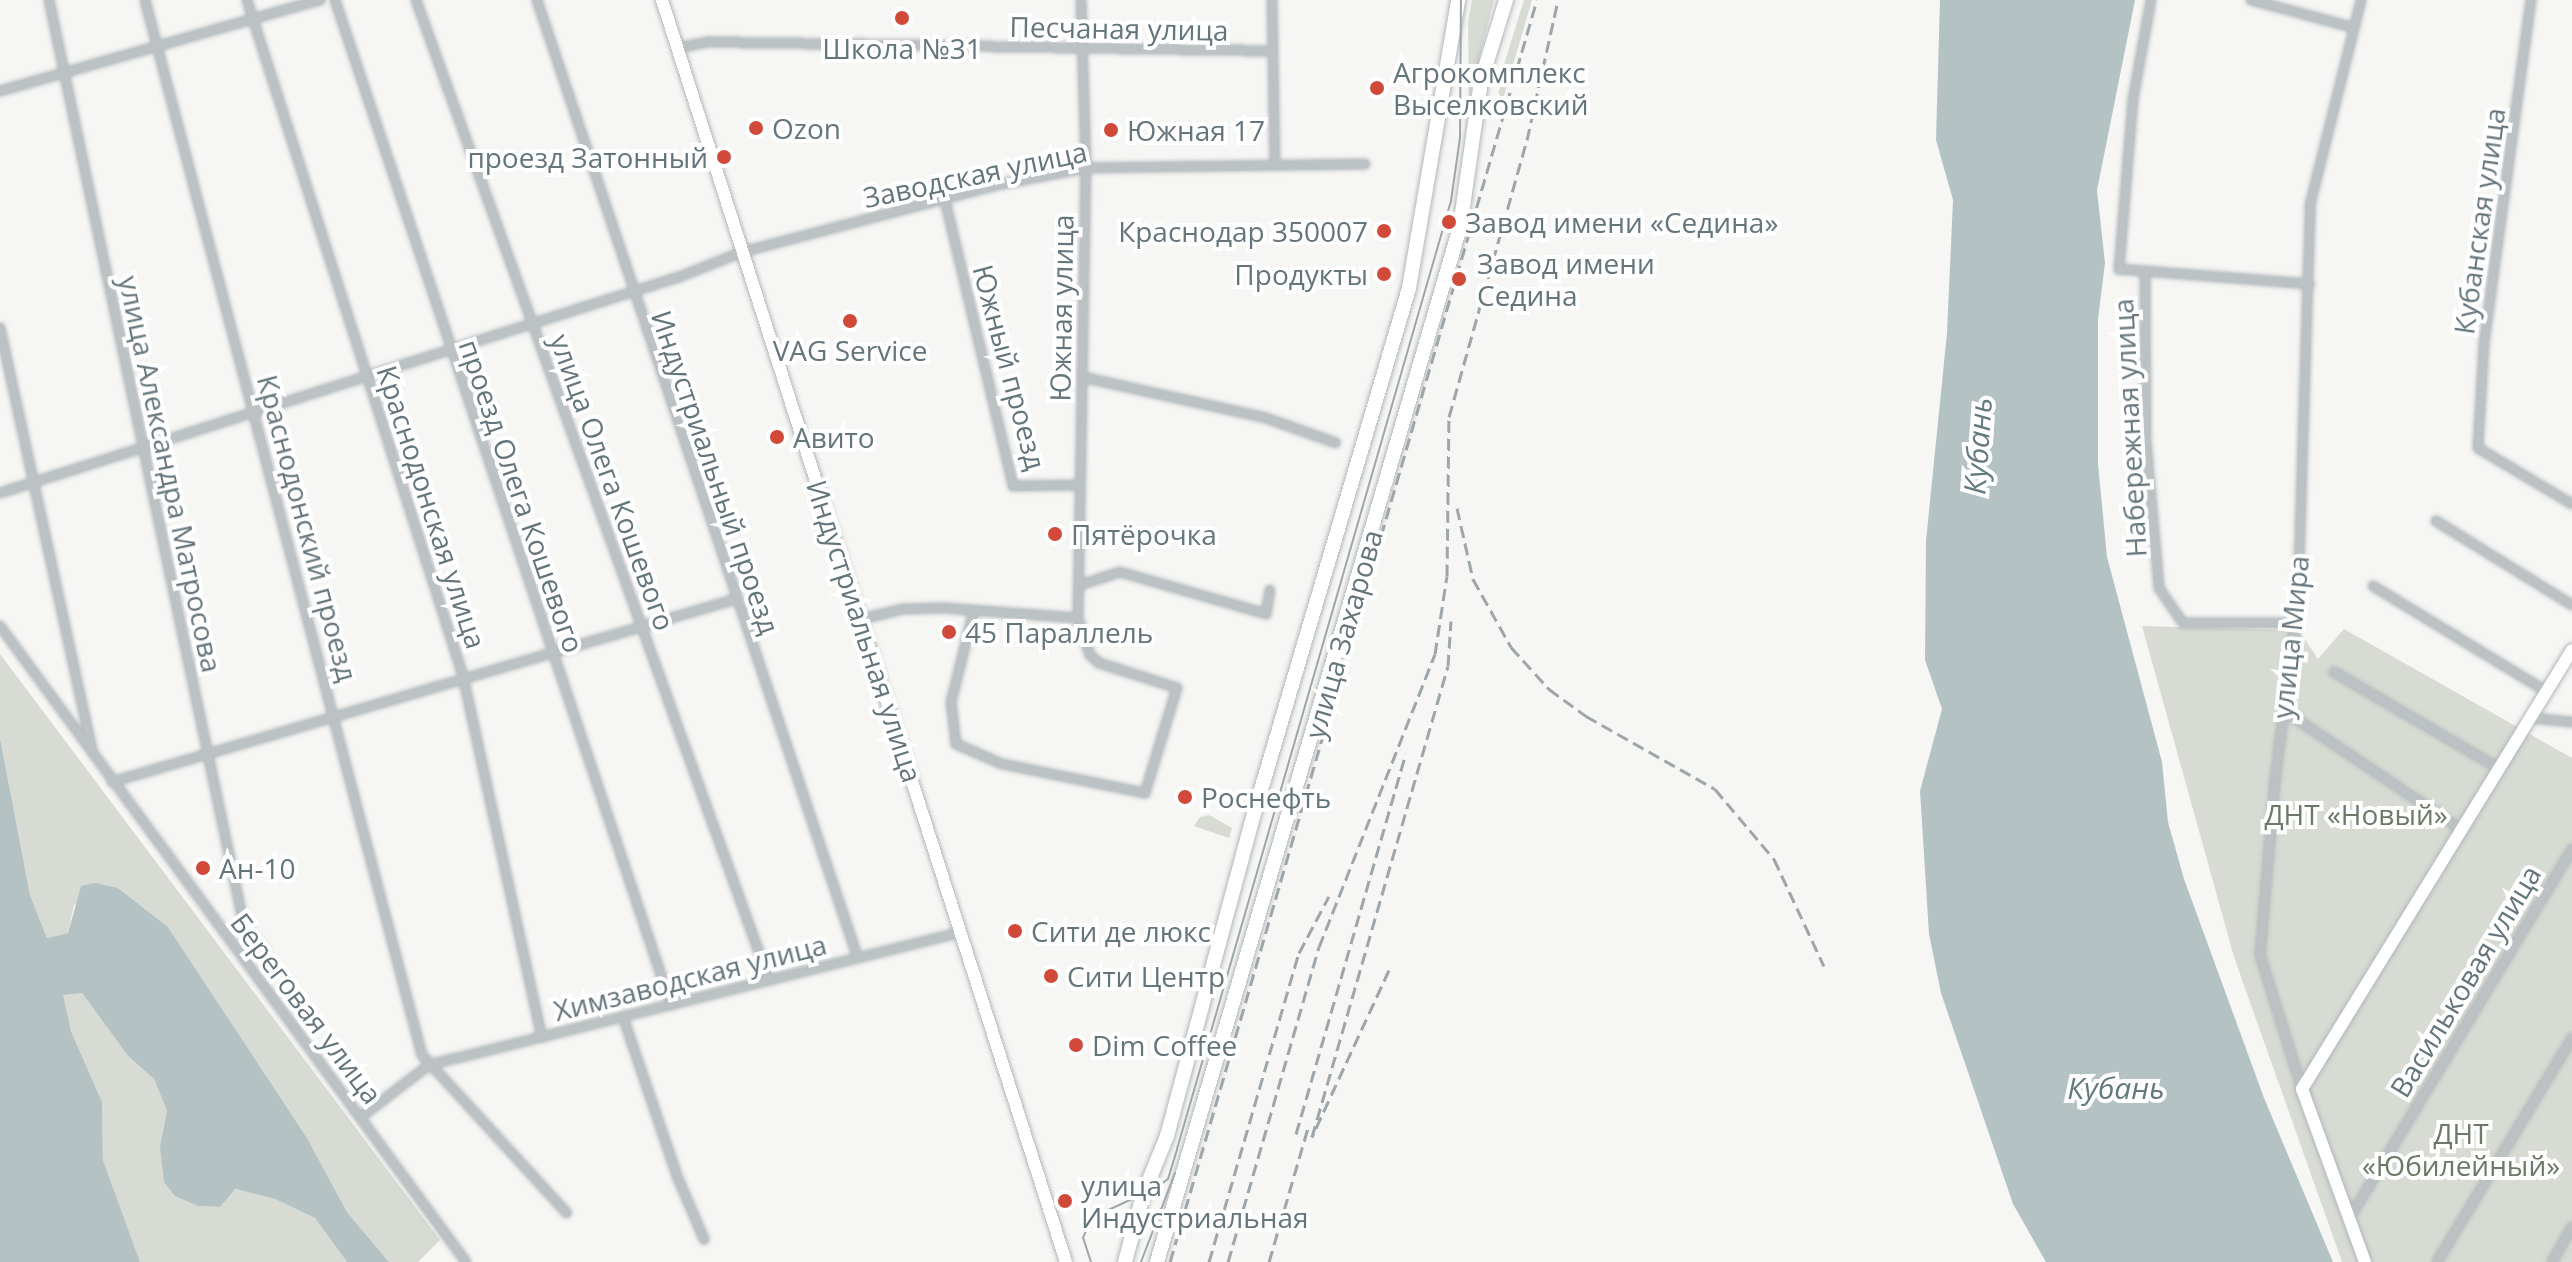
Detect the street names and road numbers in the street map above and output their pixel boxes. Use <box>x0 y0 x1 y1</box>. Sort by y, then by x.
street label: Песчаная улица <box>1009 9 1229 47</box>
street label: Кубанская улица <box>2446 106 2512 336</box>
street label: Заводская улица <box>860 134 1090 214</box>
street label: Южная улица <box>1043 214 1079 402</box>
street label: Южный проезд <box>966 261 1054 473</box>
street label: улица Александра Матросова <box>113 273 229 675</box>
street label: Набережная улица <box>2105 298 2153 558</box>
street label: Индустриальный проезд <box>645 306 787 638</box>
street label: улица Олега Кошевого <box>544 329 682 635</box>
street label: проезд Олега Кошевого <box>453 335 591 657</box>
street label: Краснодонская улица <box>370 361 494 653</box>
street label: Краснодонский проезд <box>251 371 365 685</box>
street label: Индустриальная улица <box>800 476 930 786</box>
street label: улица Захарова <box>1297 526 1389 742</box>
street label: улица Мира <box>2265 554 2315 720</box>
street label: Васильковая улица <box>2383 859 2547 1103</box>
street label: Береговая улица <box>224 906 390 1110</box>
street label: Химзаводская улица <box>550 927 830 1027</box>

